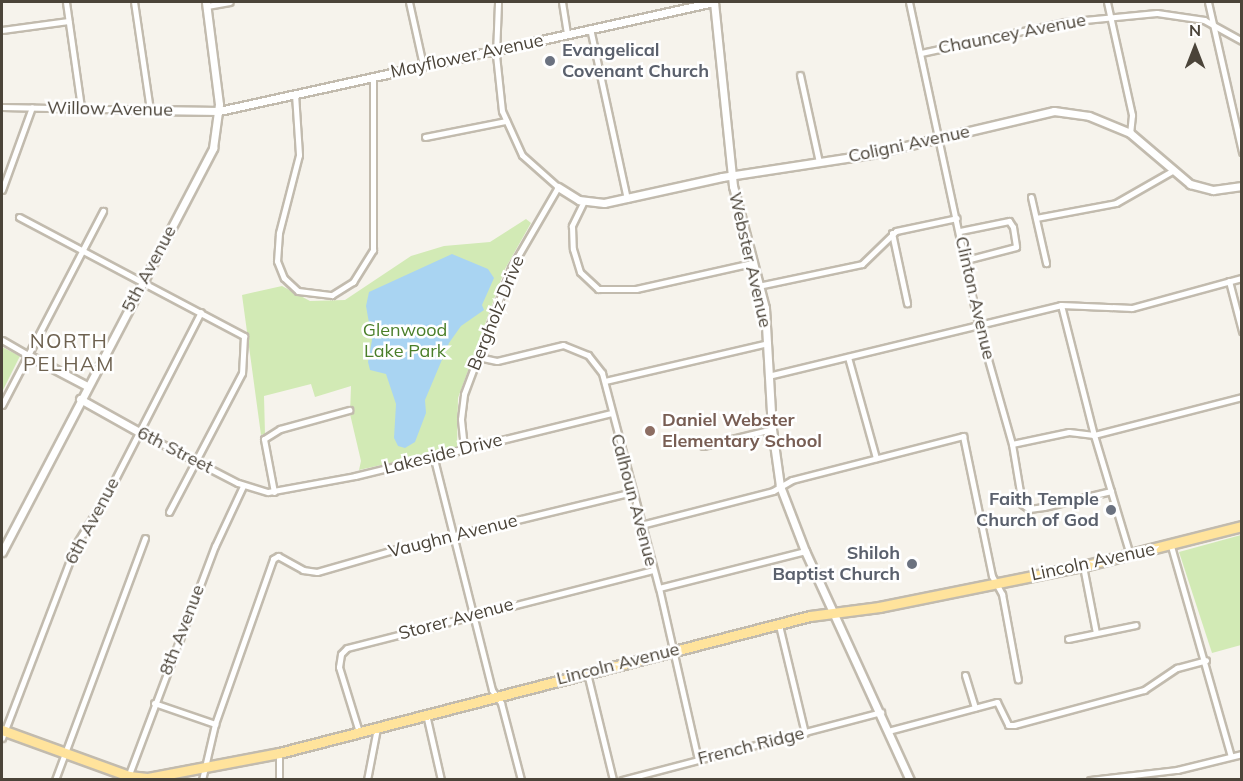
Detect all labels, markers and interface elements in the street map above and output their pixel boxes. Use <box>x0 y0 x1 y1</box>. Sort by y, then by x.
street label: Chauncey Avenue <box>936 9 1088 59</box>
north arrow <box>1165 18 1225 78</box>
text: N <box>1189 20 1201 40</box>
street label: Mayflower Avenue <box>389 29 545 83</box>
place label: Evangelical Covenant Church <box>562 40 709 82</box>
marker: Evangelical Covenant Church <box>543 54 557 68</box>
street label: Willow Avenue <box>47 97 173 121</box>
street label: Coligni Avenue <box>846 121 972 167</box>
street label: Webster Avenue <box>724 190 776 330</box>
street label: 5th Avenue <box>117 222 181 316</box>
street label: Clinton Avenue <box>950 234 1000 362</box>
street label: Bergholz Drive <box>463 252 529 374</box>
park label: Glenwood Lake Park <box>363 320 447 362</box>
district label: NORTH PELHAM <box>23 328 115 375</box>
place label: Daniel Webster Elementary School <box>662 410 822 452</box>
street label: 6th Street <box>134 422 216 478</box>
marker: Daniel Webster Elementary School <box>643 424 657 438</box>
street label: Lakeside Drive <box>381 429 505 479</box>
street label: Calhoun Avenue <box>606 431 662 569</box>
street label: 6th Avenue <box>60 474 124 568</box>
place label: Faith Temple Church of God <box>976 489 1099 532</box>
marker: Faith Temple Church of God <box>1104 503 1118 517</box>
street label: Vaughn Avenue <box>386 510 520 562</box>
street label: Lincoln Avenue <box>1029 538 1157 586</box>
place label: Shiloh Baptist Church <box>772 543 900 586</box>
marker: Shiloh Baptist Church <box>905 557 919 571</box>
street label: 8th Avenue <box>155 582 209 678</box>
street label: Storer Avenue <box>396 593 516 645</box>
street label: Lincoln Avenue <box>554 638 682 690</box>
street label: French Ridge <box>695 722 807 770</box>

